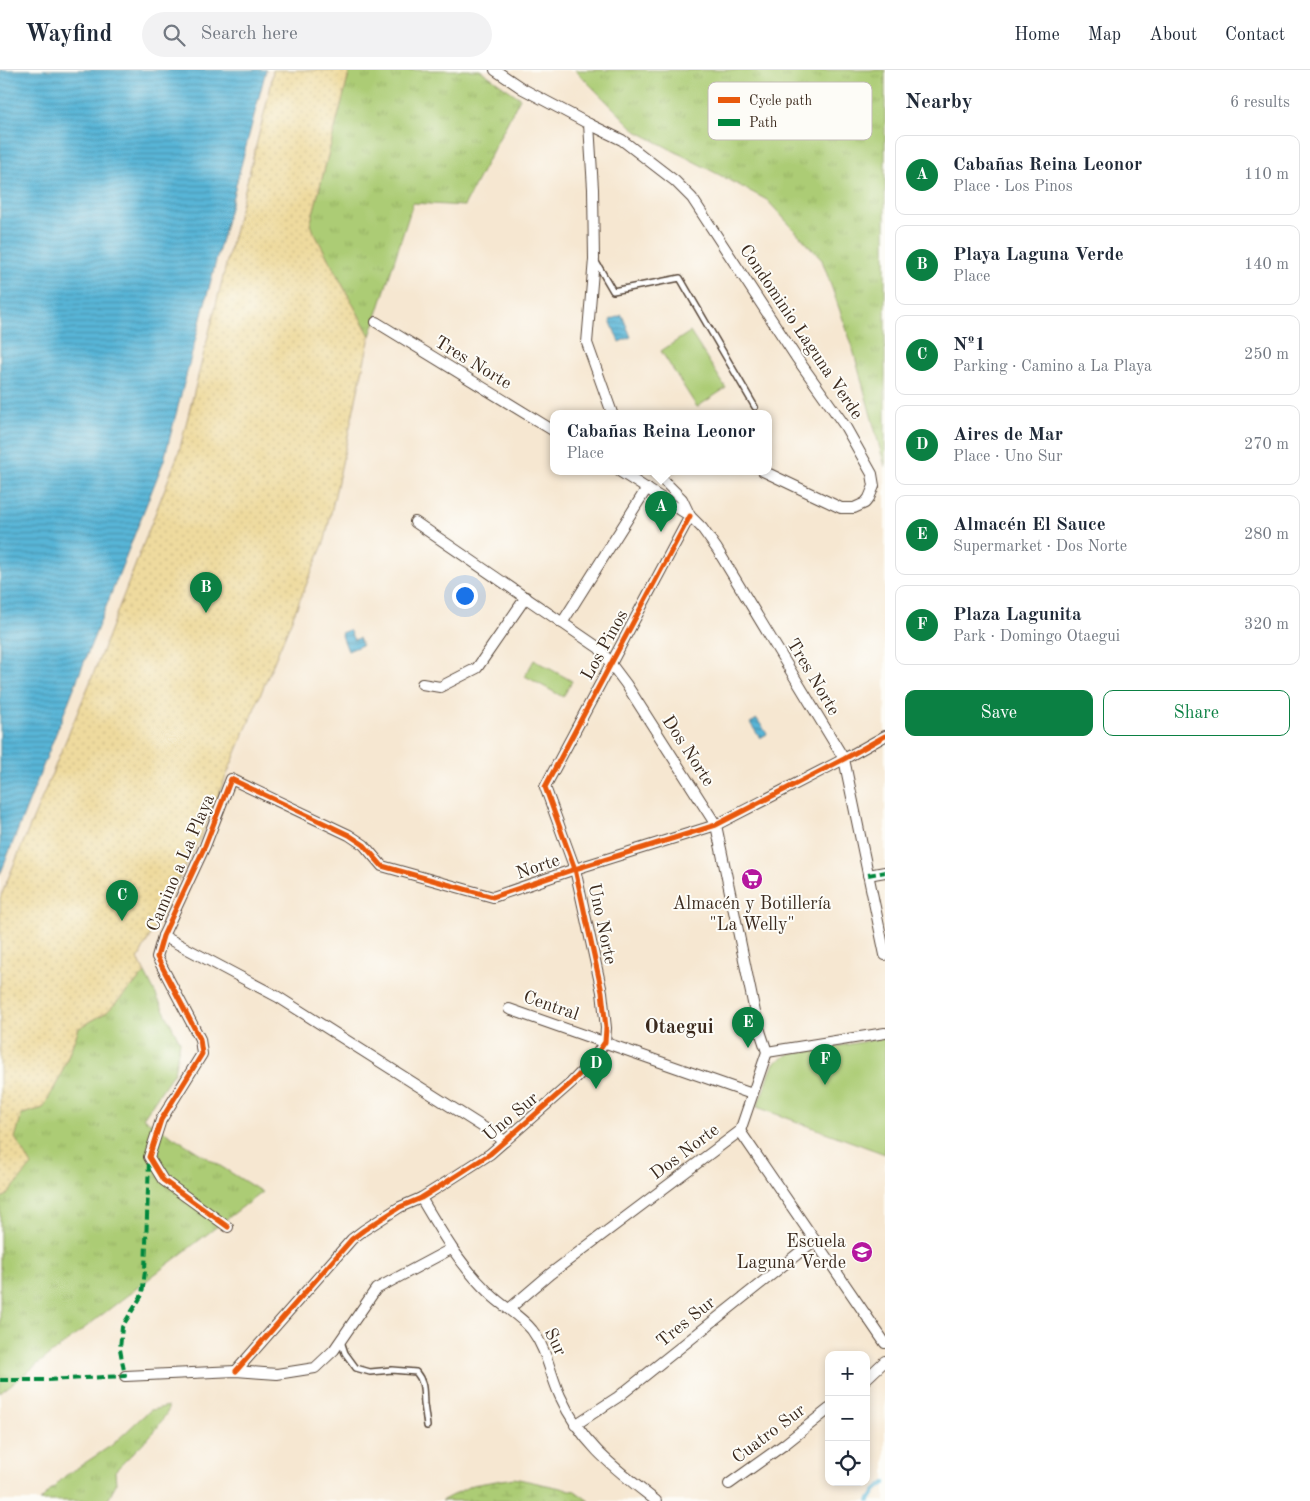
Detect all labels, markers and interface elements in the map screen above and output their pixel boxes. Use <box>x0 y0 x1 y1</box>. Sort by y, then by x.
search box <box>142 12 492 57</box>
icon: search <box>160 21 188 49</box>
text: Wayfind <box>25 23 112 47</box>
text: Search here <box>200 25 298 44</box>
text: Home <box>1014 26 1060 44</box>
text: Map <box>1088 26 1121 44</box>
text: About <box>1149 26 1197 44</box>
text: Contact <box>1225 26 1285 44</box>
legend <box>708 82 872 140</box>
text: Nearby <box>905 92 973 113</box>
text: Cycle path <box>749 94 812 108</box>
text: 6 results <box>1230 95 1290 111</box>
text: Path <box>749 116 778 130</box>
text: Cabañas Reina Leonor <box>953 156 1142 175</box>
text: A <box>916 167 928 183</box>
text: 110 m <box>1244 167 1289 183</box>
text: Place · Los Pinos <box>953 179 1073 195</box>
street label: Condominio Laguna Verde <box>736 242 866 422</box>
text: Playa Laguna Verde <box>953 246 1124 265</box>
text: B <box>916 257 928 273</box>
text: 140 m <box>1244 257 1289 273</box>
text: Place <box>953 269 990 285</box>
street label: Tres Norte <box>431 333 515 393</box>
text: Nº1 <box>953 336 986 355</box>
text: C <box>917 347 927 363</box>
text: 250 m <box>1244 347 1289 363</box>
text: Parking · Camino a La Playa <box>953 359 1152 375</box>
popup <box>550 410 772 475</box>
text: Cabañas Reina Leonor <box>566 423 756 442</box>
text: Aires de Mar <box>953 426 1063 445</box>
text: D <box>916 437 928 453</box>
text: 270 m <box>1244 437 1289 453</box>
text: Place <box>566 446 604 462</box>
text: Place · Uno Sur <box>953 449 1062 465</box>
pin: A <box>645 491 677 532</box>
text: Almacén El Sauce <box>953 516 1106 535</box>
text: E <box>916 527 928 543</box>
text: 280 m <box>1244 527 1289 543</box>
text: Supermarket · Dos Norte <box>953 539 1127 555</box>
pin: B <box>190 572 222 613</box>
your location <box>452 583 478 609</box>
text: Plaza Lagunita <box>953 606 1082 625</box>
street label: Los Pinos <box>578 607 632 683</box>
text: F <box>917 617 927 633</box>
text: 320 m <box>1244 617 1289 633</box>
text: Park · Domingo Otaegui <box>953 629 1120 645</box>
street label: Tres Norte <box>783 635 843 719</box>
button: Save <box>905 690 1093 736</box>
button: Share <box>1103 690 1290 736</box>
street label: Dos Norte <box>659 712 717 790</box>
street label: Camino a La Playa <box>144 792 218 934</box>
street label: Norte <box>514 851 562 883</box>
supermarket icon: Almacén y Botillería "La Welly" <box>740 867 764 891</box>
pin: C <box>106 880 138 921</box>
street label: Uno Norte <box>585 882 619 966</box>
place label: Almacén y Botillería "La Welly" <box>673 895 832 934</box>
street label: Central <box>521 988 581 1024</box>
pin: E <box>732 1007 764 1048</box>
district label: Otaegui <box>644 1018 714 1038</box>
pin: F <box>809 1044 841 1085</box>
pin: D <box>580 1048 612 1089</box>
street label: Uno Sur <box>480 1089 542 1145</box>
street label: Dos Norte <box>647 1121 723 1183</box>
place label: Escuela Laguna Verde <box>737 1233 846 1272</box>
school or university icon: Escuela Laguna Verde <box>850 1240 874 1264</box>
street label: Tres Sur <box>653 1293 719 1351</box>
street label: Sur <box>541 1325 570 1359</box>
map controls <box>825 1351 870 1486</box>
button: + <box>825 1351 870 1396</box>
button: − <box>825 1396 870 1441</box>
street label: Cuatro Sur <box>729 1400 809 1467</box>
button: locate <box>825 1441 870 1486</box>

